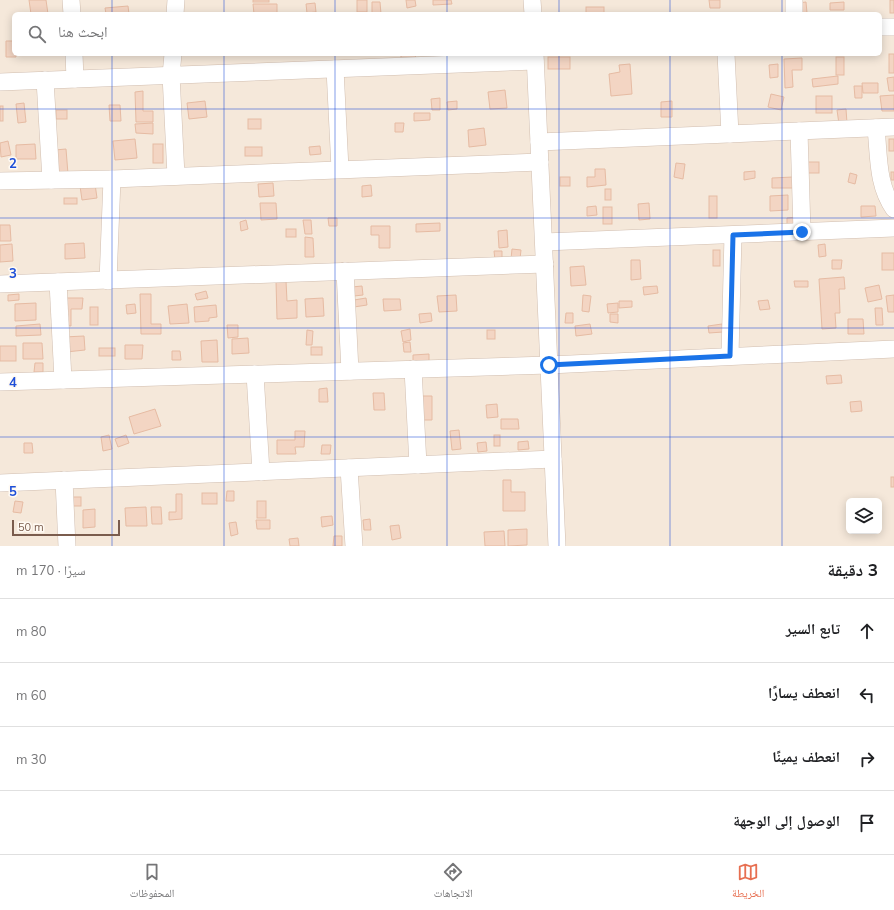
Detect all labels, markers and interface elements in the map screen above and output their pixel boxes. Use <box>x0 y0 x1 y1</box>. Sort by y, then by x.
search box <box>12 12 882 56</box>
text: ابحث هنا <box>58 22 108 41</box>
icon: search <box>26 23 48 45</box>
text: 2 <box>9 155 17 171</box>
route end <box>793 223 811 241</box>
text: 3 <box>9 265 17 281</box>
route start <box>540 356 558 374</box>
text: 4 <box>9 374 17 390</box>
text: 5 <box>9 483 17 499</box>
map controls <box>846 498 882 534</box>
button: layers <box>846 498 882 534</box>
scale bar <box>12 518 120 537</box>
text: 50 m <box>18 520 44 534</box>
text: 3 دقيقة <box>827 559 878 580</box>
text: سيرًا · 170 m <box>16 562 86 578</box>
text: تابع السير <box>786 619 840 638</box>
icon: ahead <box>856 620 878 642</box>
text: 80 m <box>16 623 46 639</box>
text: انعطف يسارًا <box>768 683 840 702</box>
icon: left <box>856 684 878 706</box>
text: 60 m <box>16 687 46 703</box>
text: انعطف يمينًا <box>772 747 840 766</box>
icon: right <box>856 748 878 770</box>
text: 30 m <box>16 751 46 767</box>
text: الوصول إلى الوجهة <box>733 811 840 830</box>
icon: arrive <box>856 812 878 834</box>
tab: المحفوظات <box>130 861 174 904</box>
tab: الاتجاهات <box>434 861 473 904</box>
tab: الخريطة <box>732 861 764 904</box>

